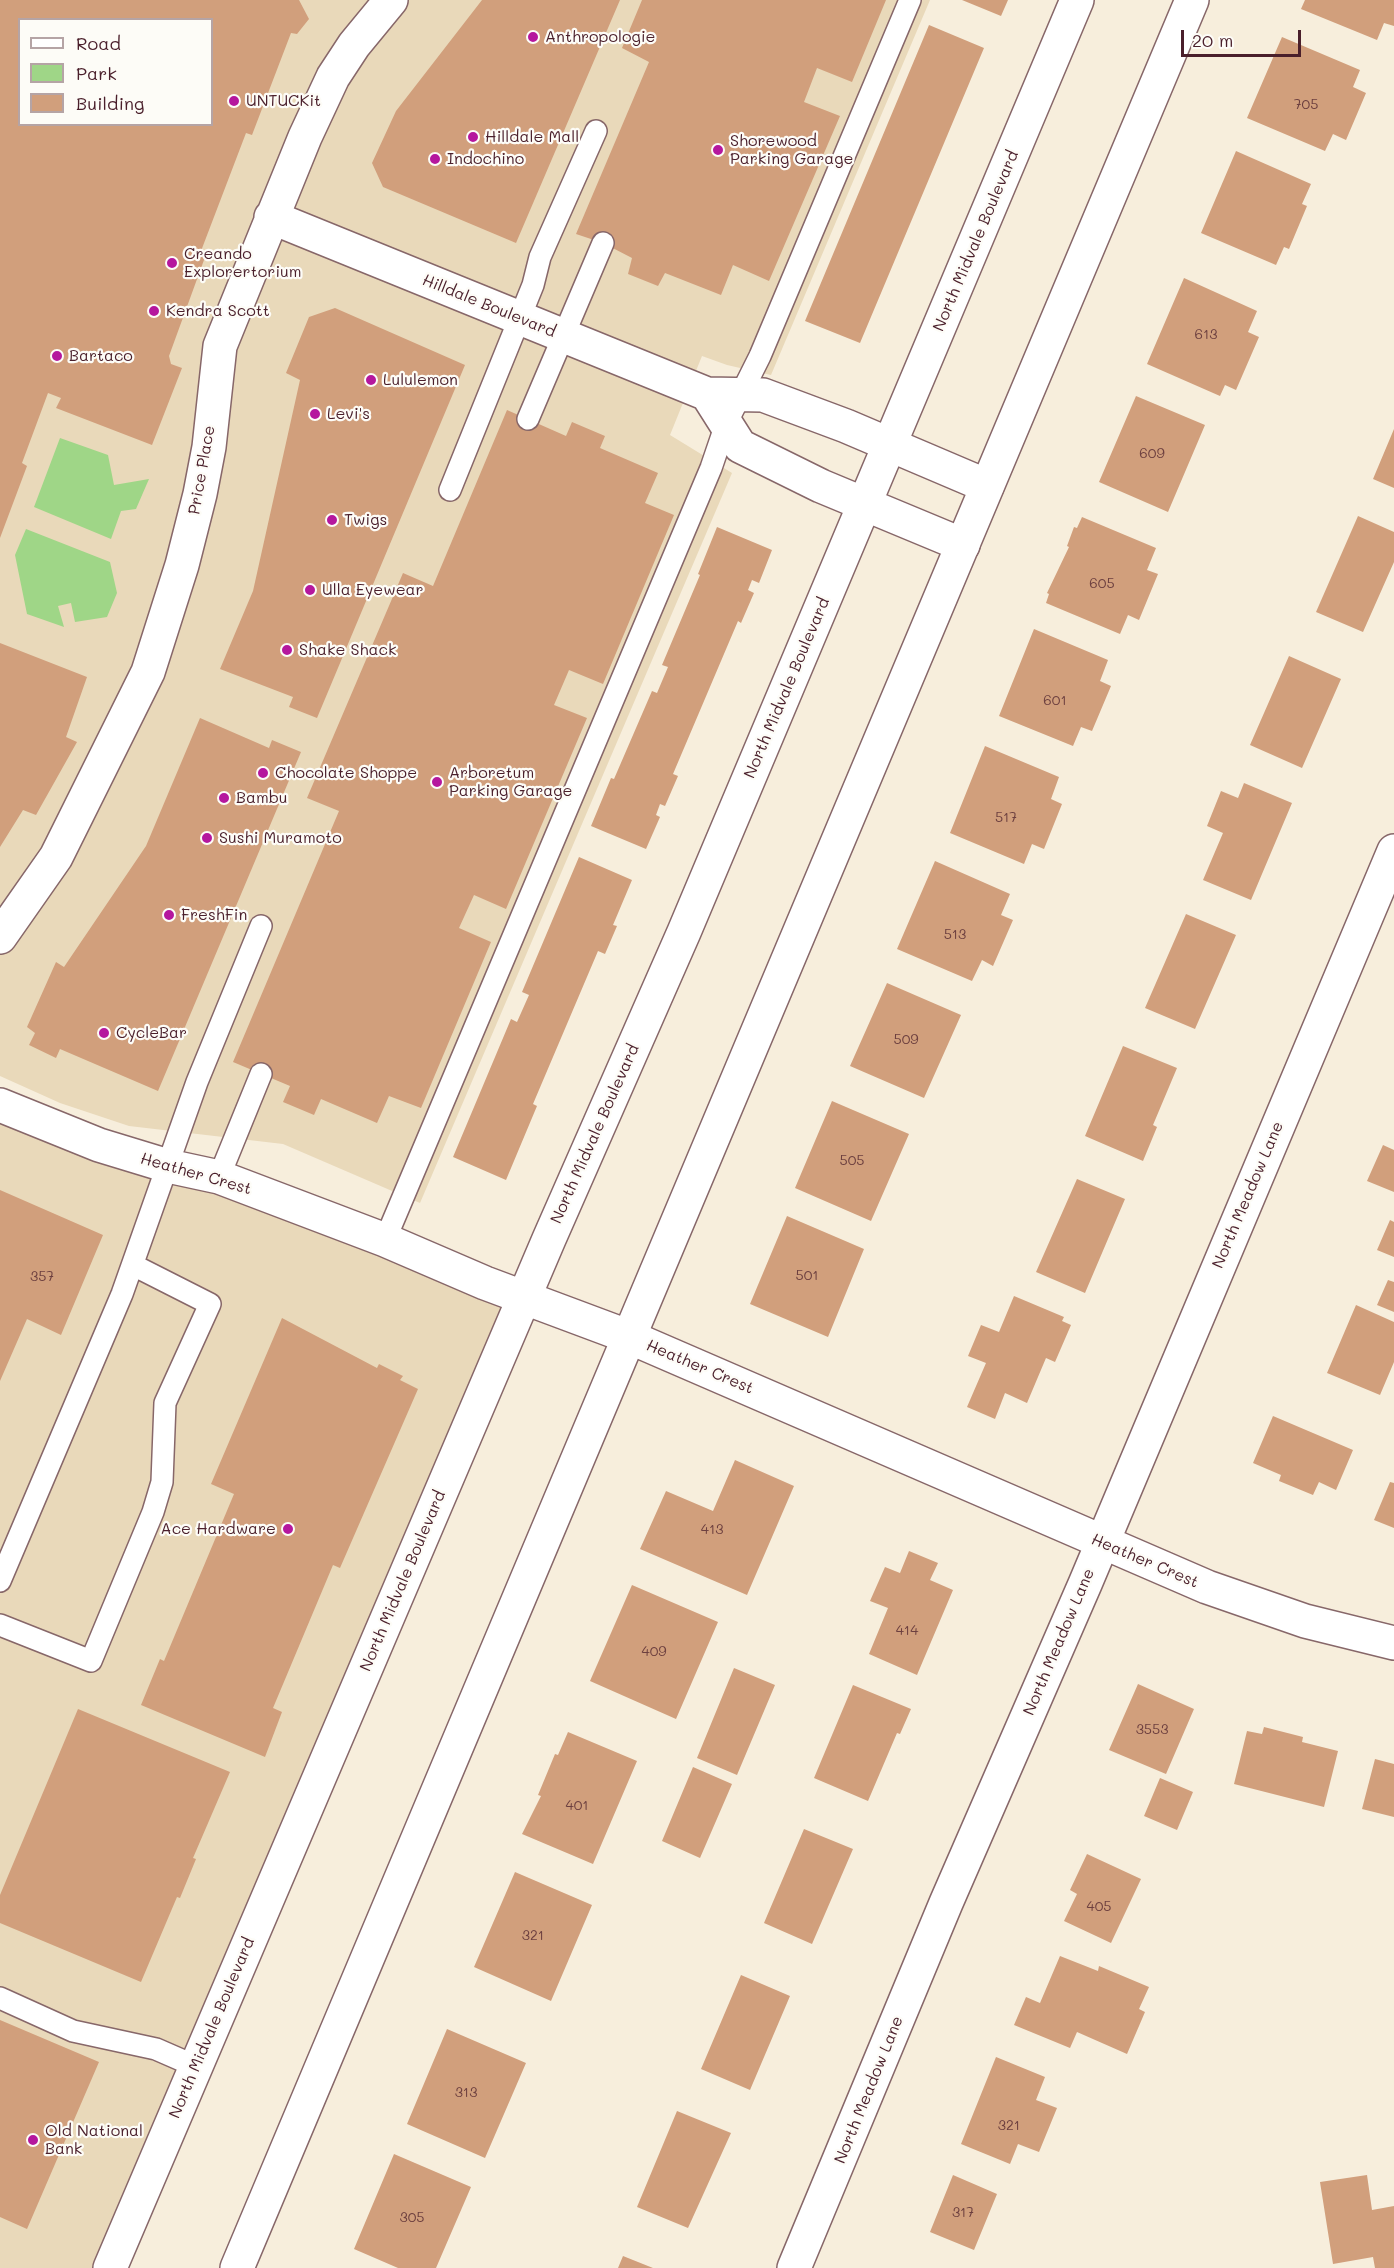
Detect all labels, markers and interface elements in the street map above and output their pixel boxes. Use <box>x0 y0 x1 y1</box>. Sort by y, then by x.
legend <box>18 18 213 126</box>
scale bar <box>1184 18 1304 56</box>
place label: Anthropologie <box>545 27 655 47</box>
text: 20 m <box>1192 28 1233 52</box>
marker: Anthropologie <box>526 30 540 44</box>
text: Road <box>76 31 121 55</box>
text: Park <box>76 61 117 85</box>
text: Building <box>76 91 144 115</box>
place label: UNTUCKit <box>246 91 321 111</box>
marker: UNTUCKit <box>227 94 241 108</box>
house number: 705 <box>1294 97 1318 113</box>
place label: Hilldale Mall <box>485 127 579 147</box>
marker: Hilldale Mall <box>466 130 480 144</box>
place label: Shorewood Parking Garage <box>730 131 853 169</box>
marker: Shorewood Parking Garage <box>711 143 725 157</box>
street label: North Midvale Boulevard <box>929 148 1023 334</box>
place label: Indochino <box>447 149 524 169</box>
marker: Indochino <box>428 152 442 166</box>
place label: Creando Explorertorium <box>184 244 302 282</box>
marker: Creando Explorertorium <box>165 256 179 270</box>
street label: Hilldale Boulevard <box>419 270 559 342</box>
place label: Kendra Scott <box>166 301 270 321</box>
marker: Kendra Scott <box>147 304 161 318</box>
house number: 613 <box>1195 327 1217 343</box>
place label: Bartaco <box>69 346 133 366</box>
marker: Bartaco <box>50 349 64 363</box>
place label: Lululemon <box>383 370 458 390</box>
marker: Lululemon <box>364 373 378 387</box>
place label: Levi's <box>327 404 370 424</box>
marker: Levi's <box>308 407 322 421</box>
street label: Price Place <box>185 424 219 516</box>
house number: 609 <box>1139 446 1165 462</box>
place label: Twigs <box>344 510 387 530</box>
marker: Twigs <box>325 513 339 527</box>
house number: 605 <box>1089 576 1115 592</box>
place label: Ulla Eyewear <box>322 580 424 600</box>
marker: Ulla Eyewear <box>303 583 317 597</box>
street label: North Midvale Boulevard <box>740 595 834 781</box>
place label: Shake Shack <box>299 640 396 660</box>
marker: Shake Shack <box>280 643 294 657</box>
house number: 601 <box>1043 693 1067 709</box>
place label: Chocolate Shoppe <box>275 763 417 783</box>
place label: Arboretum Parking Garage <box>449 763 572 801</box>
marker: Chocolate Shoppe <box>256 766 270 780</box>
marker: Arboretum Parking Garage <box>430 775 444 789</box>
place label: Bambu <box>236 788 288 808</box>
marker: Bambu <box>217 791 231 805</box>
house number: 517 <box>995 810 1017 826</box>
place label: Sushi Muramoto <box>219 828 342 848</box>
marker: Sushi Muramoto <box>200 831 214 845</box>
place label: FreshFin <box>181 905 247 925</box>
marker: FreshFin <box>162 908 176 922</box>
house number: 513 <box>944 927 966 943</box>
place label: CycleBar <box>116 1023 187 1043</box>
marker: CycleBar <box>97 1026 111 1040</box>
house number: 509 <box>893 1032 919 1048</box>
street label: North Midvale Boulevard <box>547 1041 643 1227</box>
street label: North Meadow Lane <box>1208 1119 1288 1271</box>
street label: Heather Crest <box>138 1149 254 1199</box>
house number: 505 <box>840 1153 864 1169</box>
house number: 501 <box>795 1268 819 1284</box>
house number: 357 <box>30 1269 54 1285</box>
street label: Heather Crest <box>644 1336 756 1398</box>
street label: North Midvale Boulevard <box>356 1488 450 1674</box>
place label: Ace Hardware <box>161 1519 276 1539</box>
marker: Ace Hardware <box>281 1522 295 1536</box>
house number: 413 <box>701 1522 723 1538</box>
street label: Heather Crest <box>1089 1530 1201 1592</box>
street label: North Meadow Lane <box>1019 1566 1099 1718</box>
house number: 414 <box>896 1623 918 1639</box>
house number: 409 <box>641 1644 667 1660</box>
house number: 3553 <box>1136 1722 1168 1738</box>
house number: 401 <box>565 1798 589 1814</box>
house number: 405 <box>1086 1899 1112 1915</box>
house number: 321 <box>522 1928 544 1944</box>
street label: North Midvale Boulevard <box>165 1935 259 2121</box>
street label: North Meadow Lane <box>831 2013 907 2167</box>
house number: 313 <box>455 2085 477 2101</box>
house number: 321 <box>998 2118 1020 2134</box>
place label: Old National Bank <box>45 2121 143 2159</box>
marker: Old National Bank <box>26 2133 40 2147</box>
house number: 317 <box>952 2205 974 2221</box>
house number: 305 <box>399 2210 425 2226</box>

